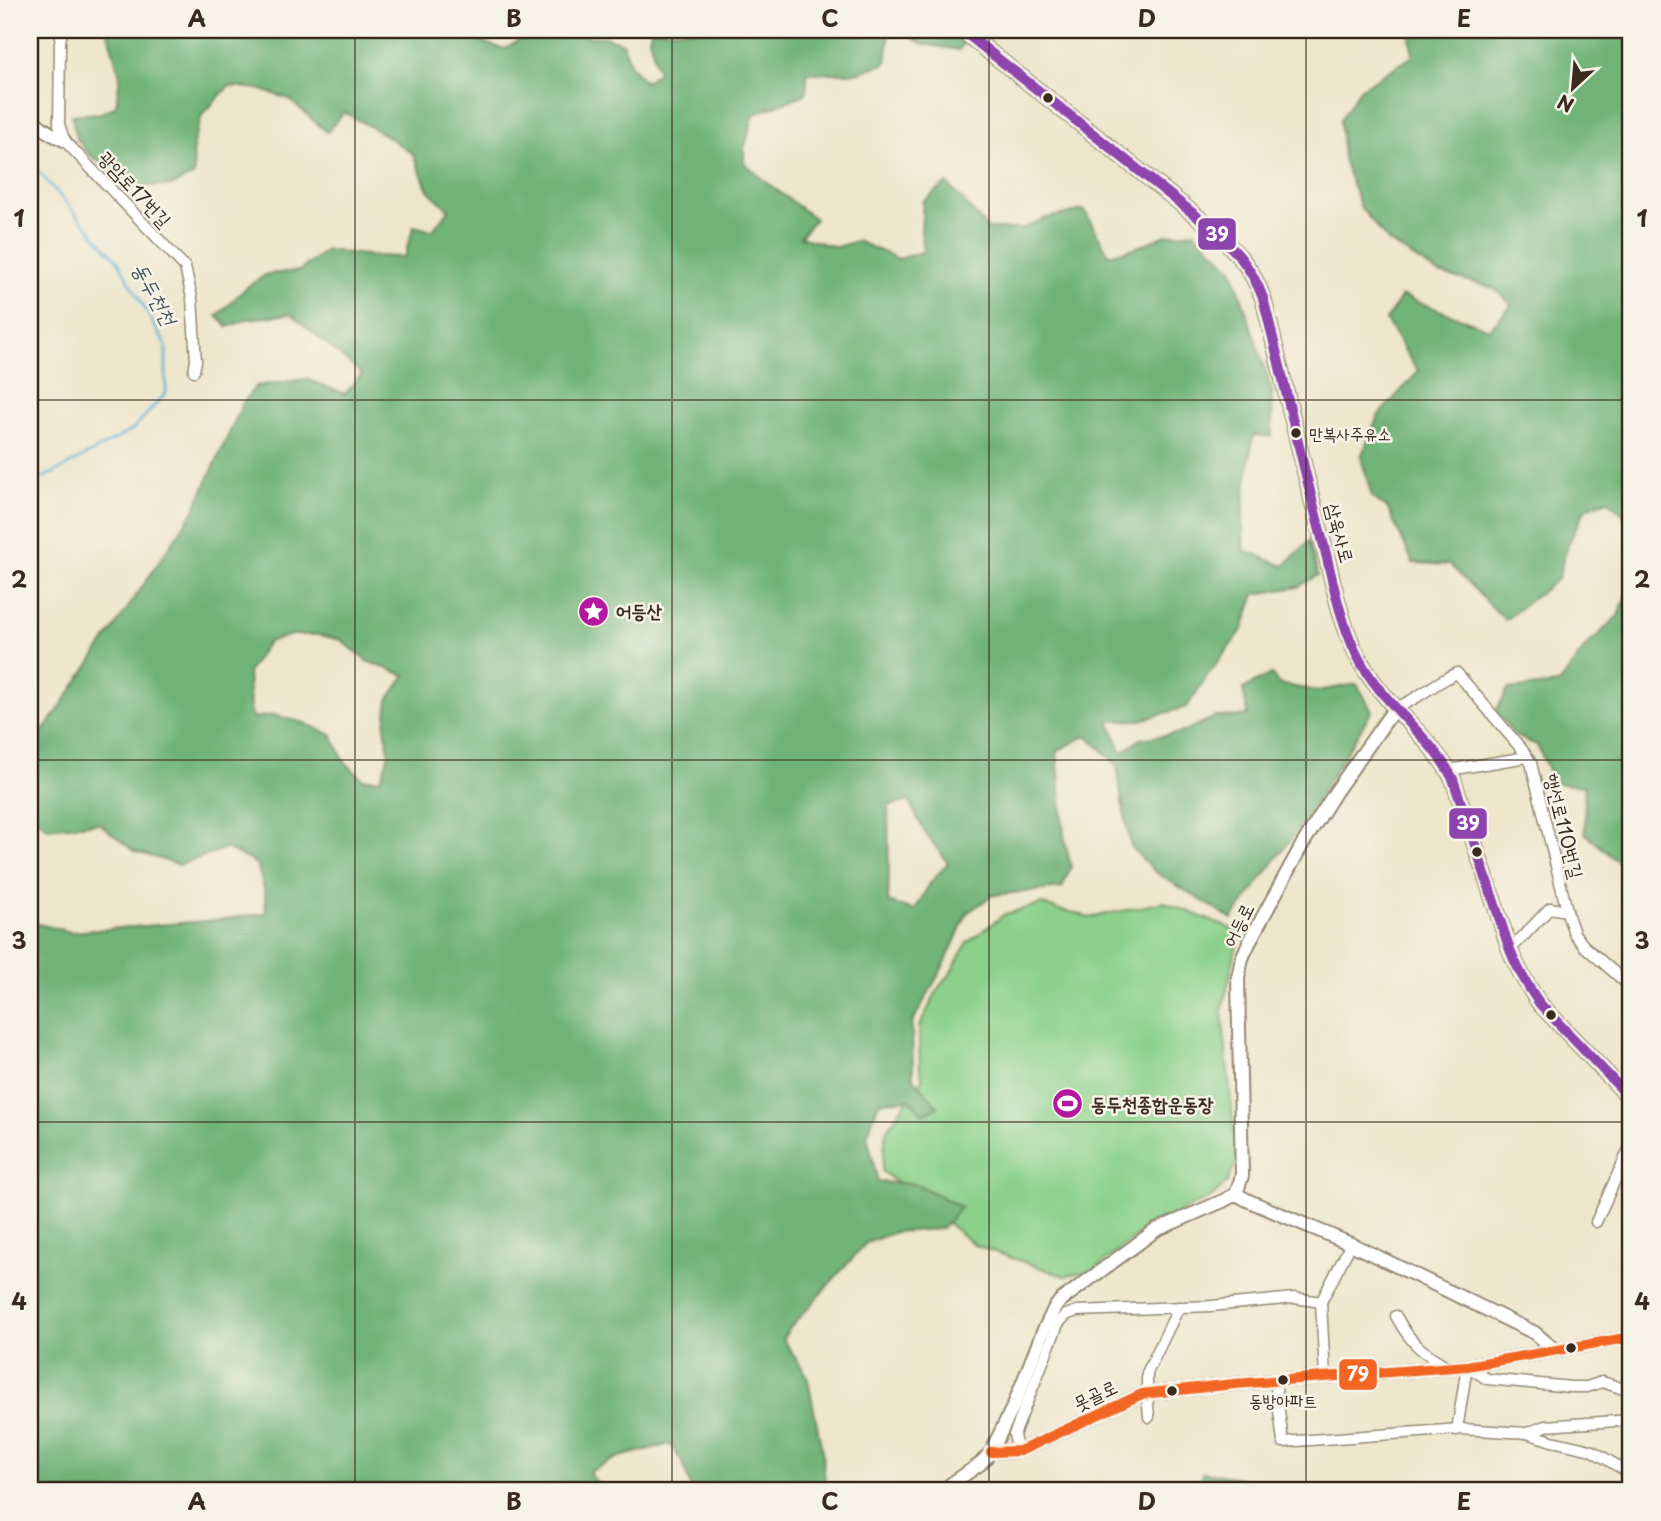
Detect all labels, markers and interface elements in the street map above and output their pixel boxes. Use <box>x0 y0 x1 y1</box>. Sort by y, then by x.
text: A <box>188 0 206 35</box>
text: B <box>506 0 522 35</box>
text: C <box>821 0 839 35</box>
text: D <box>1138 0 1156 35</box>
text: E <box>1457 0 1471 35</box>
north arrow <box>1538 52 1608 122</box>
text: N <box>1552 88 1578 120</box>
unlabelled marker <box>1041 91 1055 105</box>
street label: 광암로17번길 <box>93 144 179 233</box>
text: 1 <box>14 200 25 235</box>
text: 1 <box>1637 200 1648 235</box>
line badge: 39 <box>1197 217 1237 251</box>
text: 39 <box>1205 219 1229 247</box>
water label: 동두천천 <box>125 256 187 332</box>
place label: 만복사주유소 <box>1309 420 1391 446</box>
marker: 만복사주유소 <box>1289 426 1303 440</box>
street label: 삼육사로 <box>1320 500 1362 566</box>
text: 2 <box>11 561 27 596</box>
text: 2 <box>1634 561 1650 596</box>
place icon: 어등산 <box>576 594 610 628</box>
place label: 어등산 <box>616 596 663 624</box>
street label: 행선로110번길 <box>1538 770 1592 881</box>
line badge: 39 <box>1448 807 1488 840</box>
text: 39 <box>1456 808 1480 836</box>
unlabelled marker <box>1470 845 1484 859</box>
street label: 어등로 <box>1214 898 1260 951</box>
text: 3 <box>11 922 27 957</box>
text: 3 <box>1634 922 1650 957</box>
unlabelled marker <box>1544 1008 1558 1022</box>
sports icon: 동두천종합운동장 <box>1051 1087 1085 1121</box>
place label: 동두천종합운동장 <box>1091 1089 1214 1117</box>
text: 4 <box>11 1283 27 1318</box>
text: 4 <box>1634 1283 1650 1318</box>
unlabelled marker <box>1564 1341 1578 1355</box>
line badge: 79 <box>1338 1358 1378 1391</box>
text: 79 <box>1347 1359 1369 1387</box>
street label: 못골로 <box>1068 1372 1121 1416</box>
marker: 동방아파트 <box>1276 1373 1290 1387</box>
unlabelled marker <box>1165 1384 1179 1398</box>
place label: 동방아파트 <box>1249 1387 1317 1413</box>
text: A <box>188 1483 206 1518</box>
text: B <box>506 1483 522 1518</box>
text: C <box>821 1483 839 1518</box>
text: D <box>1138 1483 1156 1518</box>
text: E <box>1457 1483 1471 1518</box>

